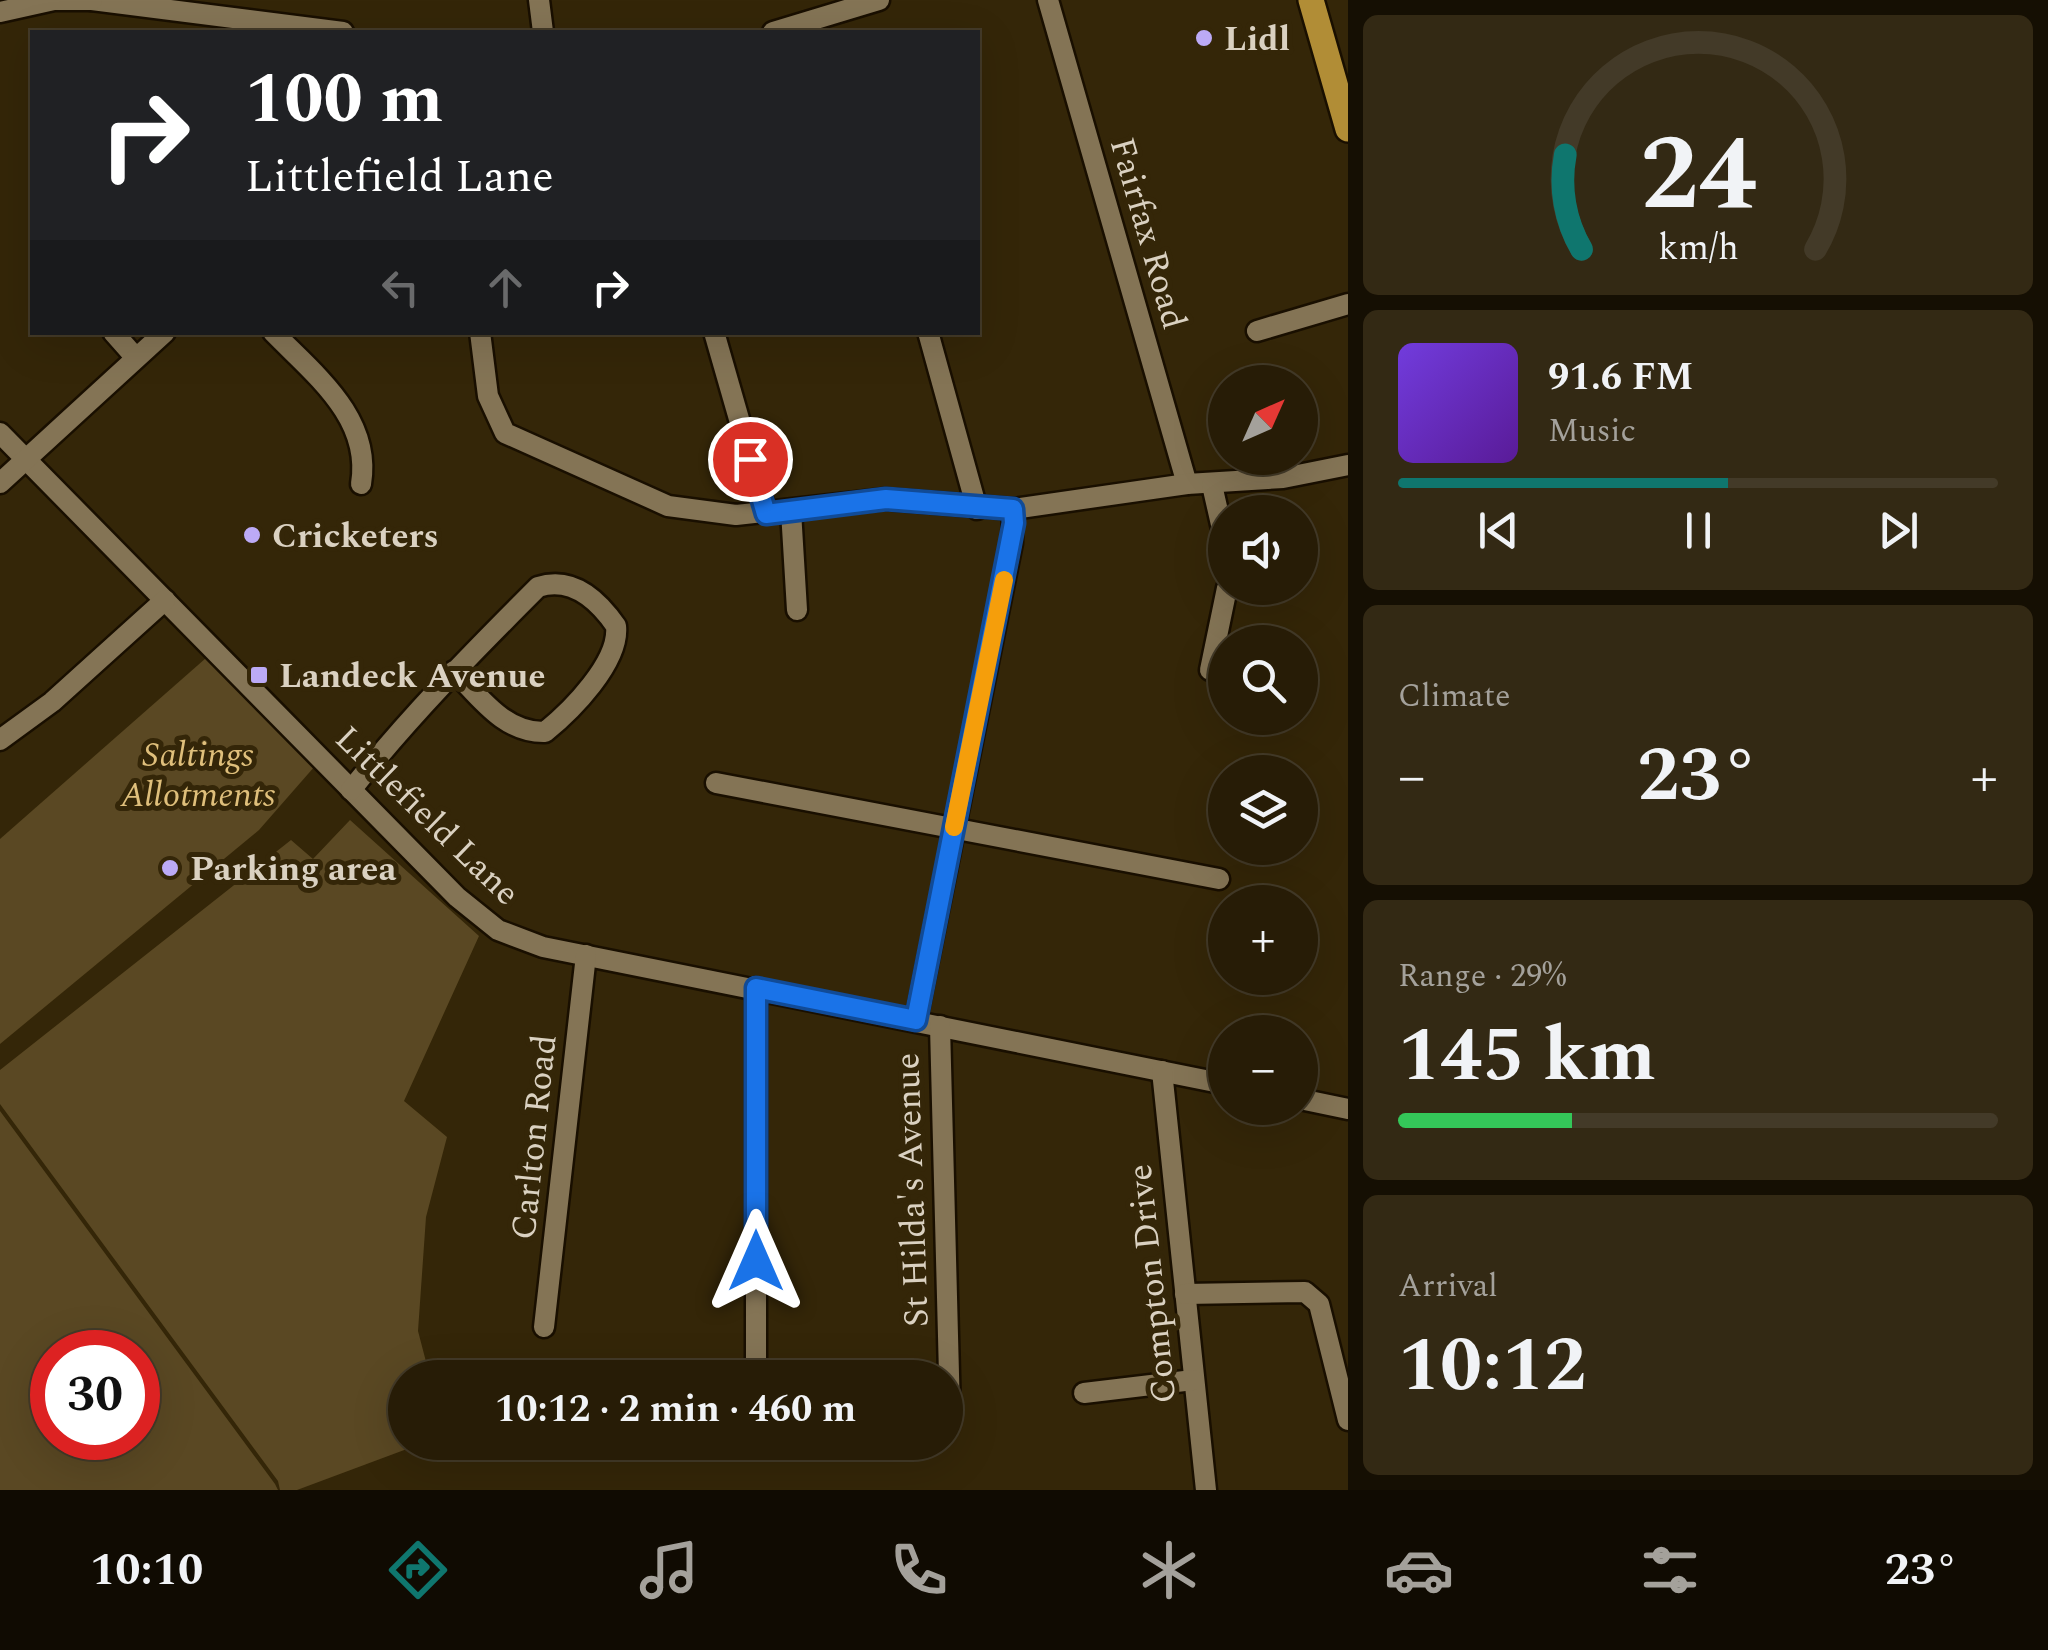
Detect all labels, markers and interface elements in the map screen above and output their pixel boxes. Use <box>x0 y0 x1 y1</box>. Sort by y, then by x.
place label: Lidl <box>1224 13 1290 66</box>
marker: Lidl <box>1193 27 1215 49</box>
text: 100 m <box>245 47 443 153</box>
icon: right <box>80 70 210 200</box>
text: 24 <box>1640 97 1756 255</box>
street label: Fairfax Road <box>1095 131 1200 335</box>
text: Littlefield Lane <box>245 143 554 212</box>
text: km/h <box>1658 221 1738 276</box>
icon: left <box>373 260 428 315</box>
icon: ahead <box>478 260 533 315</box>
icon: right <box>583 260 638 315</box>
text: 91.6 FM <box>1548 349 1693 407</box>
north arrow <box>1208 365 1318 475</box>
map controls <box>1208 365 1318 1125</box>
text: Music <box>1548 407 1636 456</box>
pin <box>708 417 793 502</box>
icon: arrive <box>723 432 778 487</box>
button: sound <box>1208 495 1318 605</box>
icon: previous <box>1471 503 1526 558</box>
icon: pause <box>1671 503 1726 558</box>
icon: next <box>1871 503 1926 558</box>
place label: Cricketers <box>272 510 439 563</box>
marker: Cricketers <box>241 524 263 546</box>
button: search <box>1208 625 1318 735</box>
place label: Landeck Avenue <box>279 650 546 703</box>
marker: Landeck Avenue <box>248 664 270 686</box>
text: Climate <box>1398 672 1510 721</box>
street label: Littlefield Lane <box>322 714 532 919</box>
text: 23° <box>1637 720 1759 834</box>
park label: Saltings Allotments <box>120 729 275 822</box>
text: − <box>1398 736 1426 819</box>
text: + <box>1970 736 1998 819</box>
button: layers <box>1208 755 1318 865</box>
place label: Parking area <box>190 843 396 896</box>
marker: Parking area <box>159 857 181 879</box>
button: + <box>1208 885 1318 995</box>
text: Range · 29% <box>1398 952 1566 1001</box>
text: 145 km <box>1398 1000 1656 1114</box>
button: − <box>1208 1015 1318 1125</box>
street label: Carlton Road <box>497 1032 572 1242</box>
street label: St Hilda's Avenue <box>881 1052 944 1328</box>
street label: Compton Drive <box>1114 1162 1191 1406</box>
position arrow <box>704 1209 808 1313</box>
text: Arrival <box>1398 1262 1498 1311</box>
text: 10:12 <box>1398 1310 1586 1424</box>
speed limit sign: 30 <box>30 1330 160 1460</box>
text: 10:12 · 2 min · 460 m <box>495 1381 856 1439</box>
icon: directions <box>383 1535 453 1605</box>
icon: music <box>634 1535 704 1605</box>
icon: phone <box>884 1535 954 1605</box>
icon: climate <box>1134 1535 1204 1605</box>
icon: car <box>1384 1535 1454 1605</box>
icon: filters <box>1635 1535 1705 1605</box>
text: 10:10 <box>90 1536 203 1605</box>
text: 23° <box>1885 1536 1958 1605</box>

